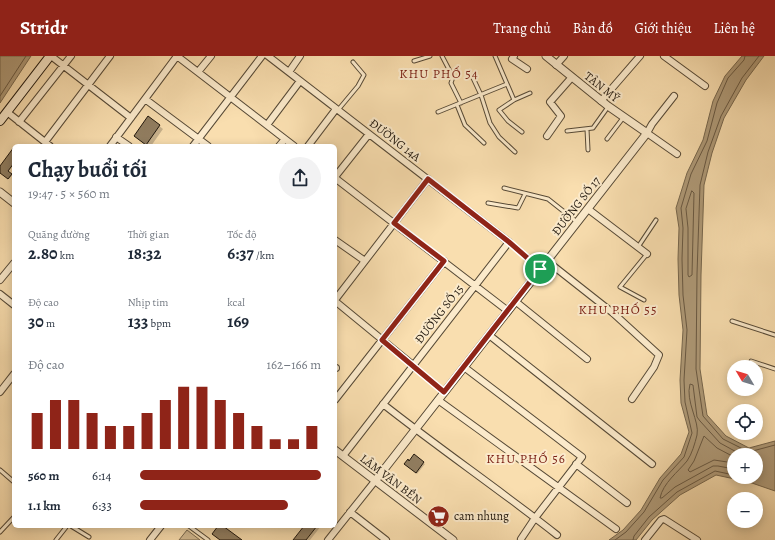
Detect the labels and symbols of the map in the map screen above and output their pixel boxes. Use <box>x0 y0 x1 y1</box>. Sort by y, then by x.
district label: KHU PHỐ 54 <box>399 65 479 82</box>
street label: TÂN MỸ <box>581 68 623 106</box>
street label: ĐƯỜNG 14A <box>366 115 425 166</box>
street label: ĐƯỜNG SỐ 17 <box>548 173 605 239</box>
pin <box>523 252 557 286</box>
street label: ĐƯỜNG SỐ 15 <box>411 281 467 347</box>
district label: KHU PHỐ 55 <box>578 301 658 318</box>
north arrow <box>727 360 763 396</box>
street label: LÂM VĂN BỀN <box>357 450 426 508</box>
district label: KHU PHỐ 56 <box>486 450 566 467</box>
supermarket icon: cam nhung <box>425 503 451 529</box>
place label: cam nhung <box>454 508 509 524</box>

